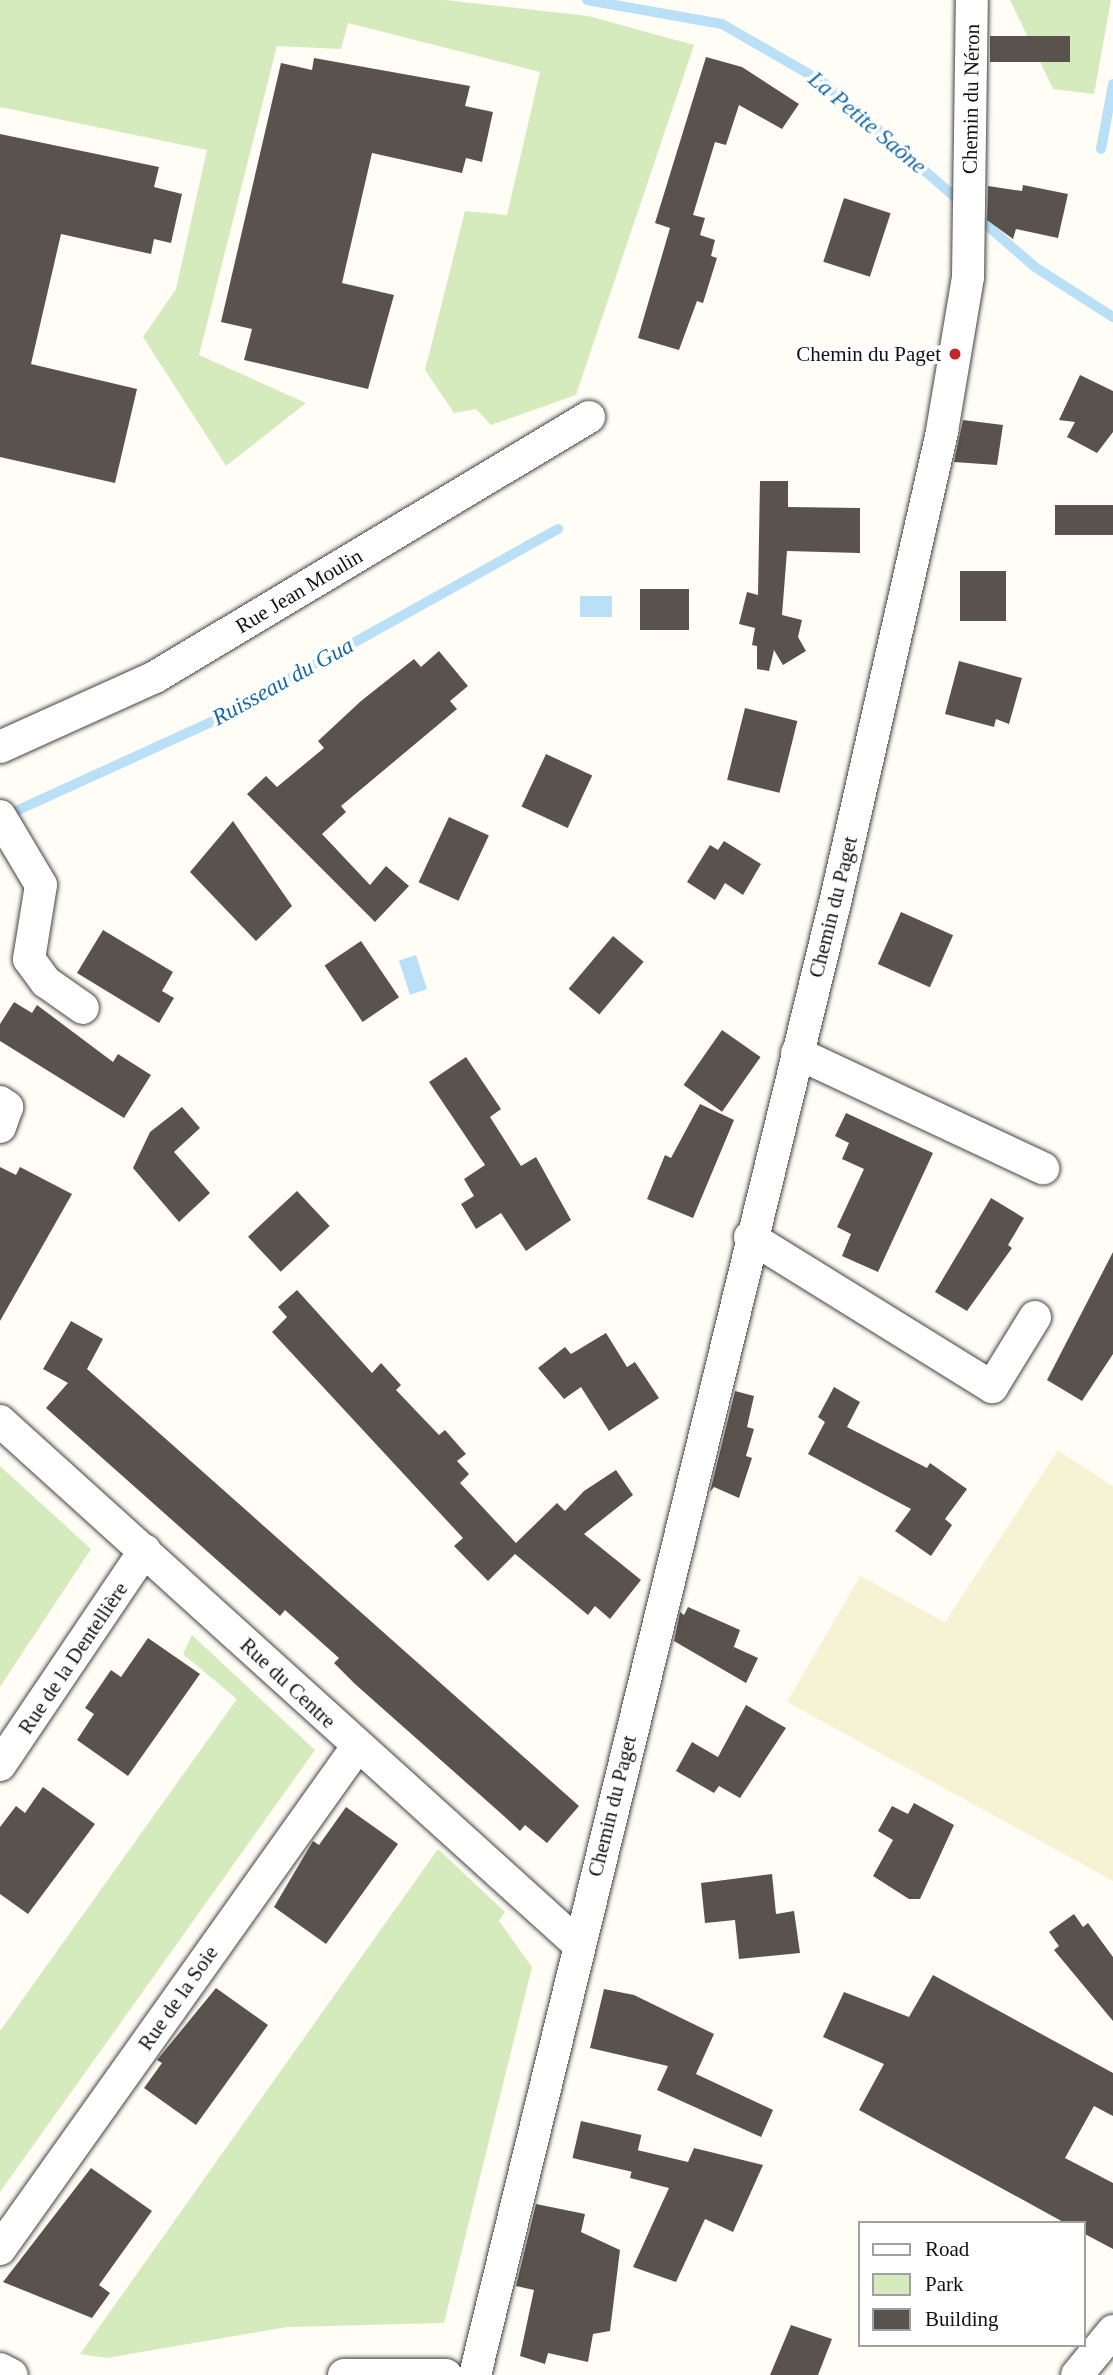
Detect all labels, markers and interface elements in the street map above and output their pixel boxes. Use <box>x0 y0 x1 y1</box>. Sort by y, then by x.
street label: Chemin du Néron <box>957 24 985 174</box>
water label: La Petite Saône <box>802 66 932 180</box>
place label: Chemin du Paget <box>796 341 941 367</box>
marker: Chemin du Paget <box>947 346 963 362</box>
street label: Rue Jean Moulin <box>231 543 367 639</box>
water label: Ruisseau du Gua <box>208 632 358 732</box>
street label: Chemin du Paget <box>803 834 863 980</box>
street label: Rue de la Dentellière <box>13 1577 133 1739</box>
street label: Rue du Centre <box>235 1632 341 1734</box>
street label: Chemin du Paget <box>582 1733 642 1879</box>
street label: Rue de la Soie <box>133 1941 223 2055</box>
legend <box>858 2221 1085 2347</box>
text: Road <box>925 2237 969 2261</box>
text: Park <box>925 2272 964 2296</box>
text: Building <box>925 2307 999 2331</box>

